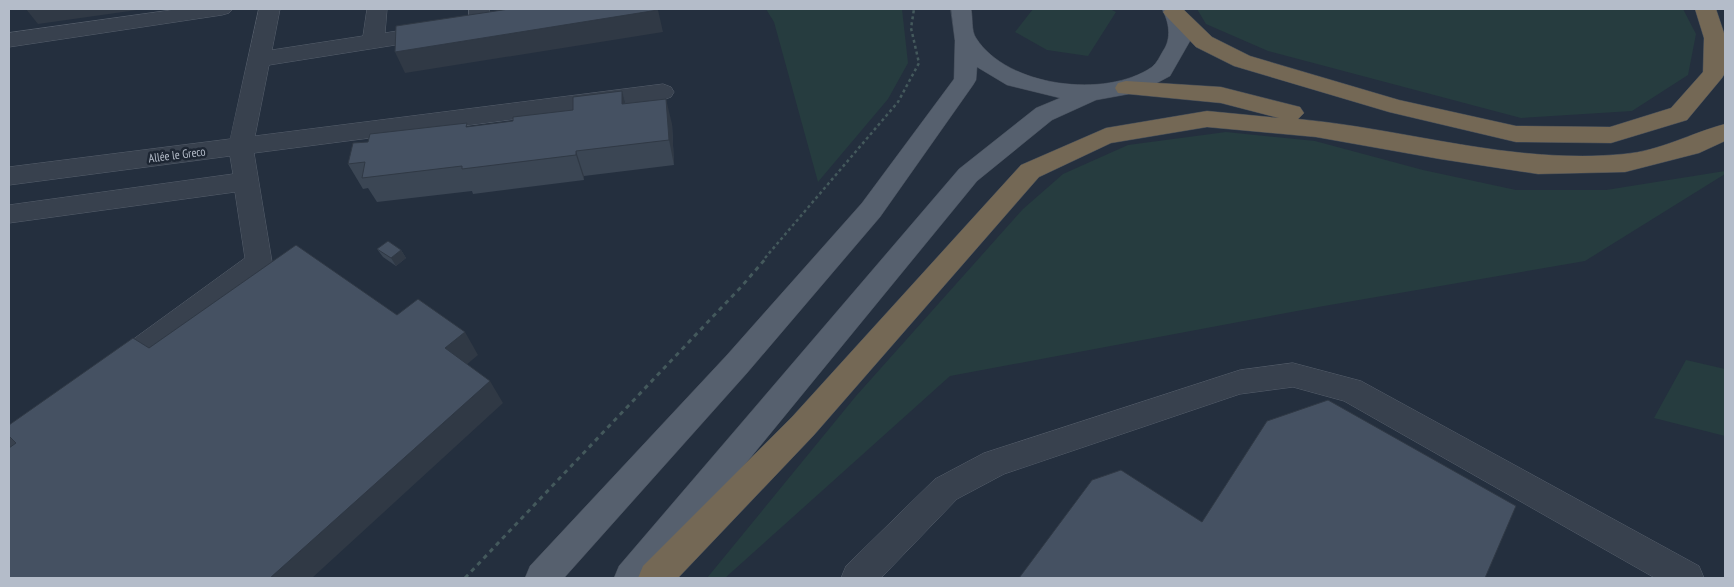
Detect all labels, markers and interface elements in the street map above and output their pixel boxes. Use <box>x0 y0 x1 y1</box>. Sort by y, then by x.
street label: Allée le Greco <box>148 144 206 165</box>

